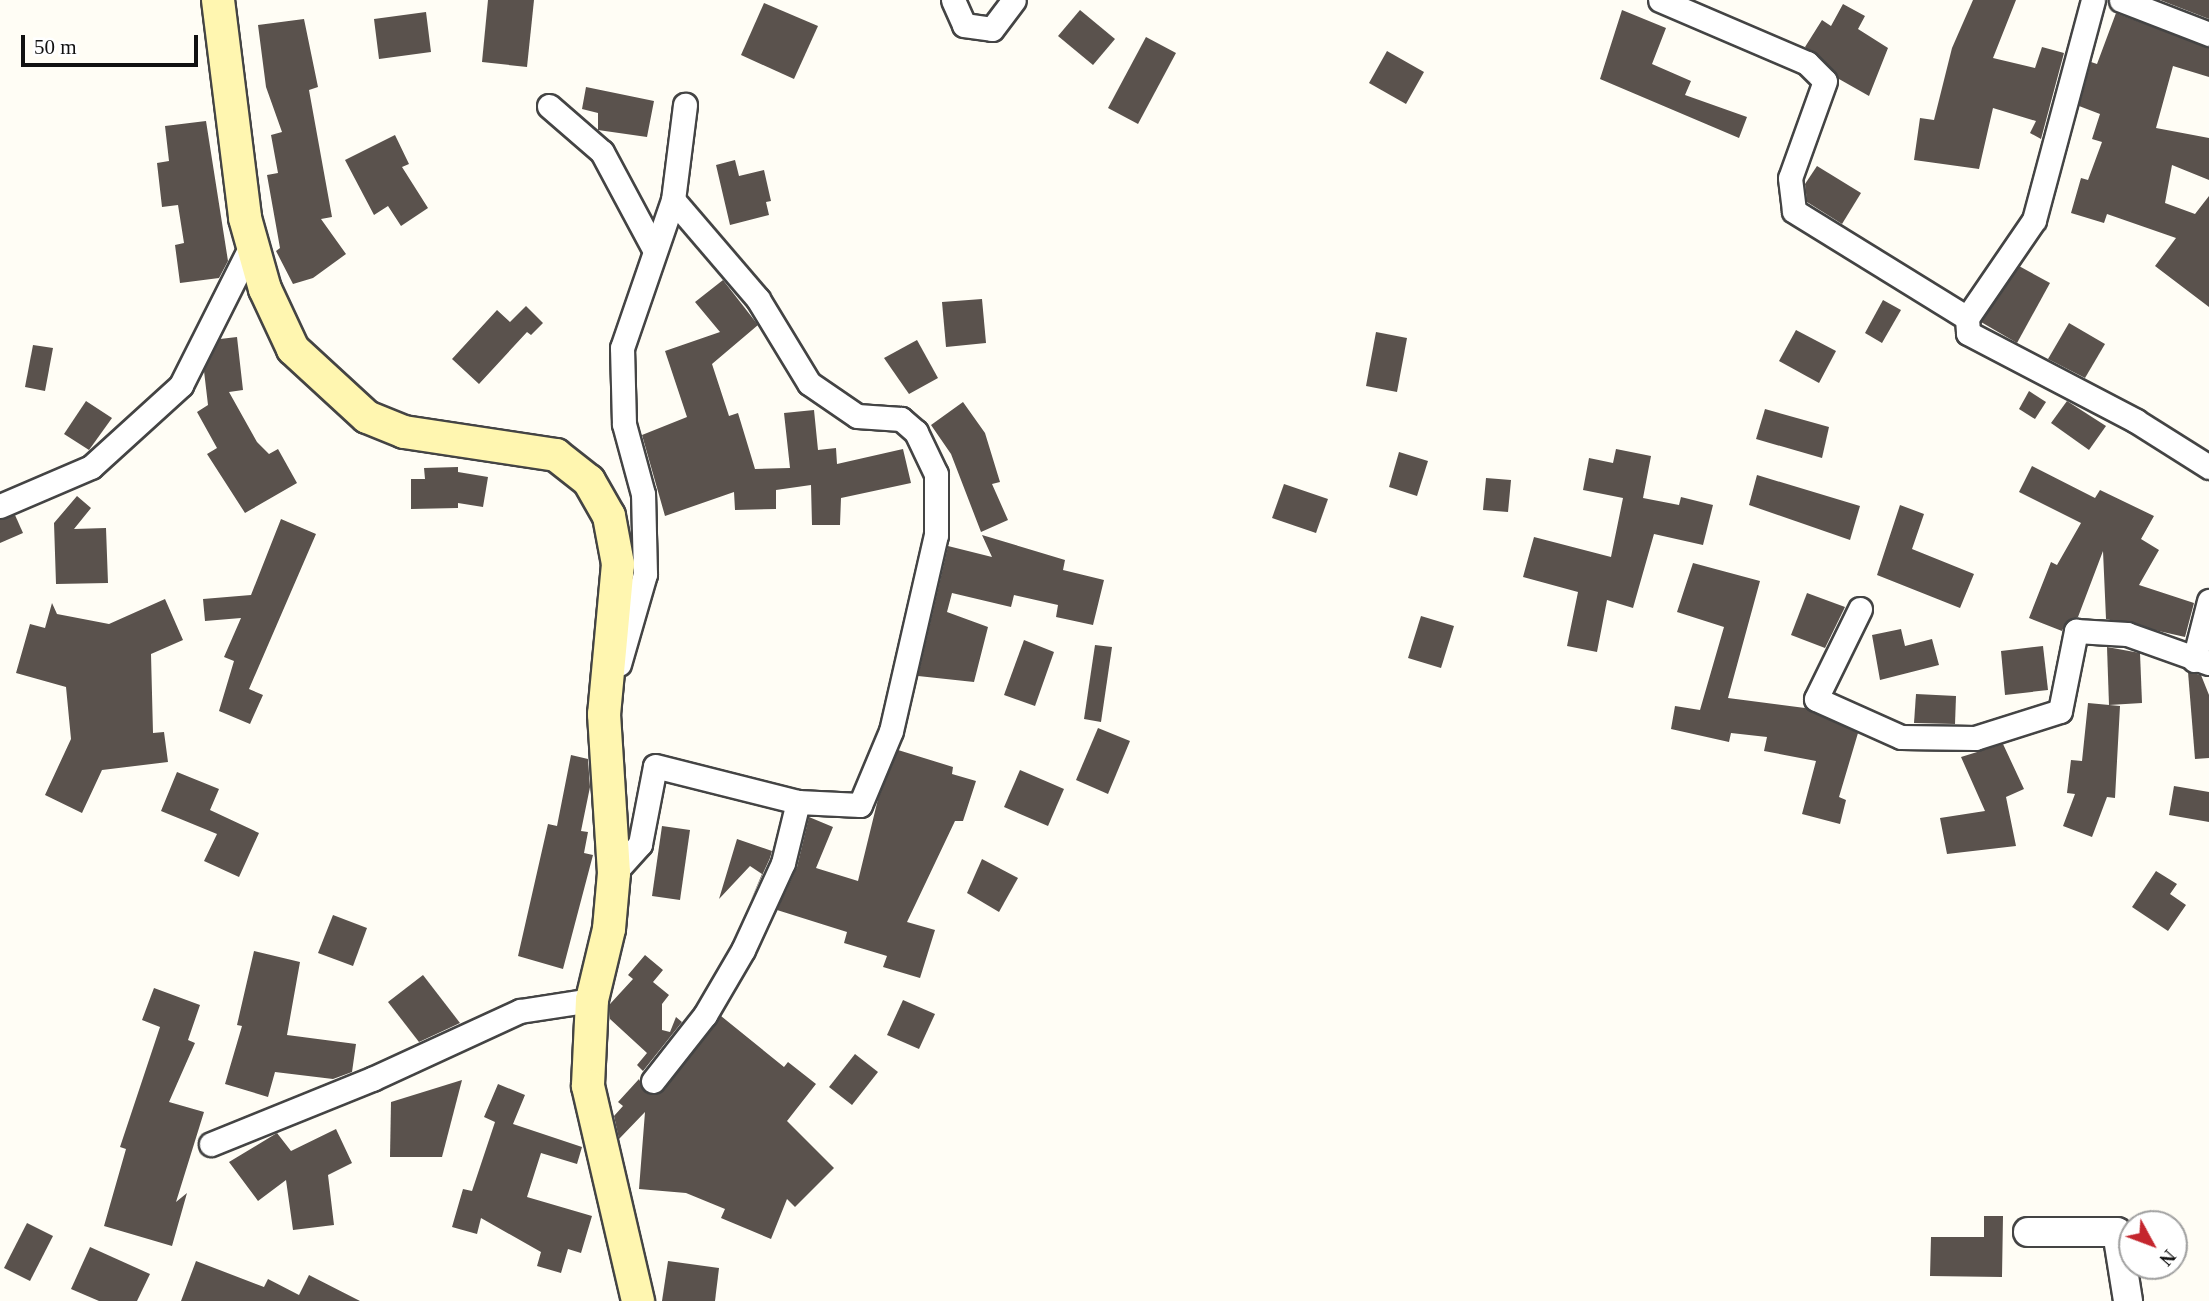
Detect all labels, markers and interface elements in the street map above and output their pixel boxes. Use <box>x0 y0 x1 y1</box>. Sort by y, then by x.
scale bar <box>24 21 201 65</box>
text: 50 m <box>34 35 77 59</box>
north arrow <box>2118 1210 2188 1280</box>
text: N <box>2155 1246 2180 1270</box>

